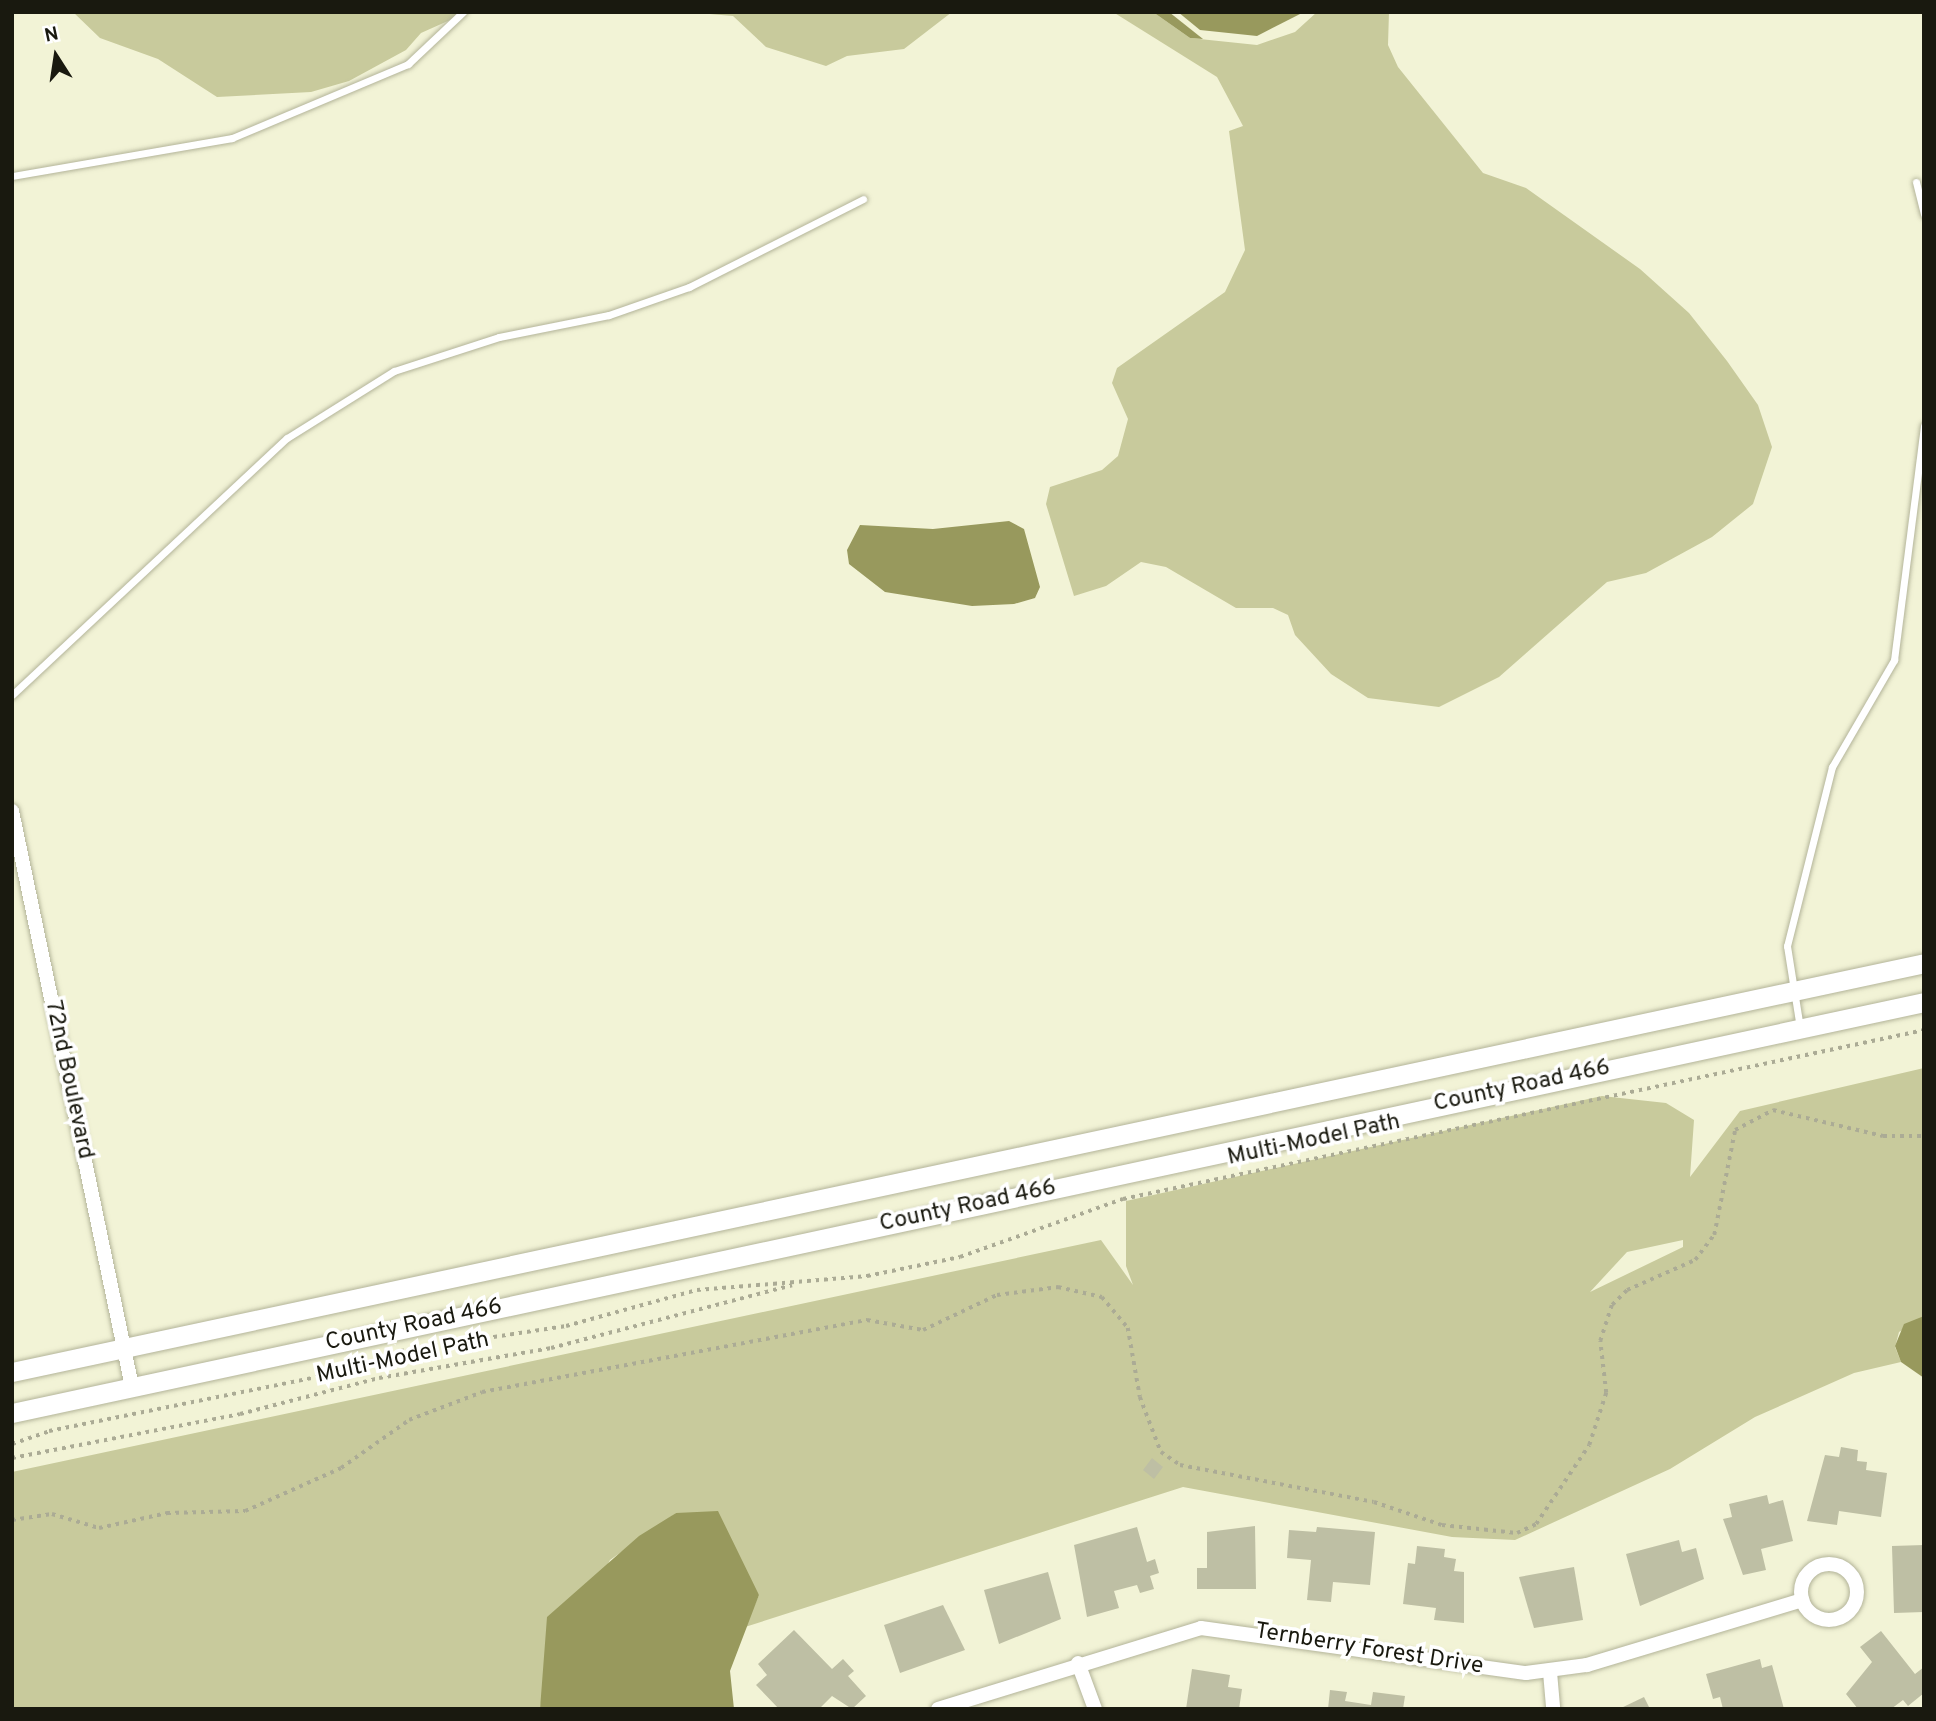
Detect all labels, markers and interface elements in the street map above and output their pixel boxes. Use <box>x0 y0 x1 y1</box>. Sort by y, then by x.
north arrow <box>21 21 91 91</box>
text: N <box>42 22 61 49</box>
street label: 72nd Boulevard <box>38 998 98 1162</box>
street label: County Road 466 <box>1431 1055 1613 1119</box>
street label: Multi-Model Path <box>1225 1109 1403 1173</box>
street label: County Road 466 <box>877 1175 1059 1239</box>
street label: County Road 466 <box>323 1294 505 1358</box>
street label: Multi-Model Path <box>314 1327 492 1391</box>
street label: Ternberry Forest Drive <box>1253 1618 1485 1682</box>

